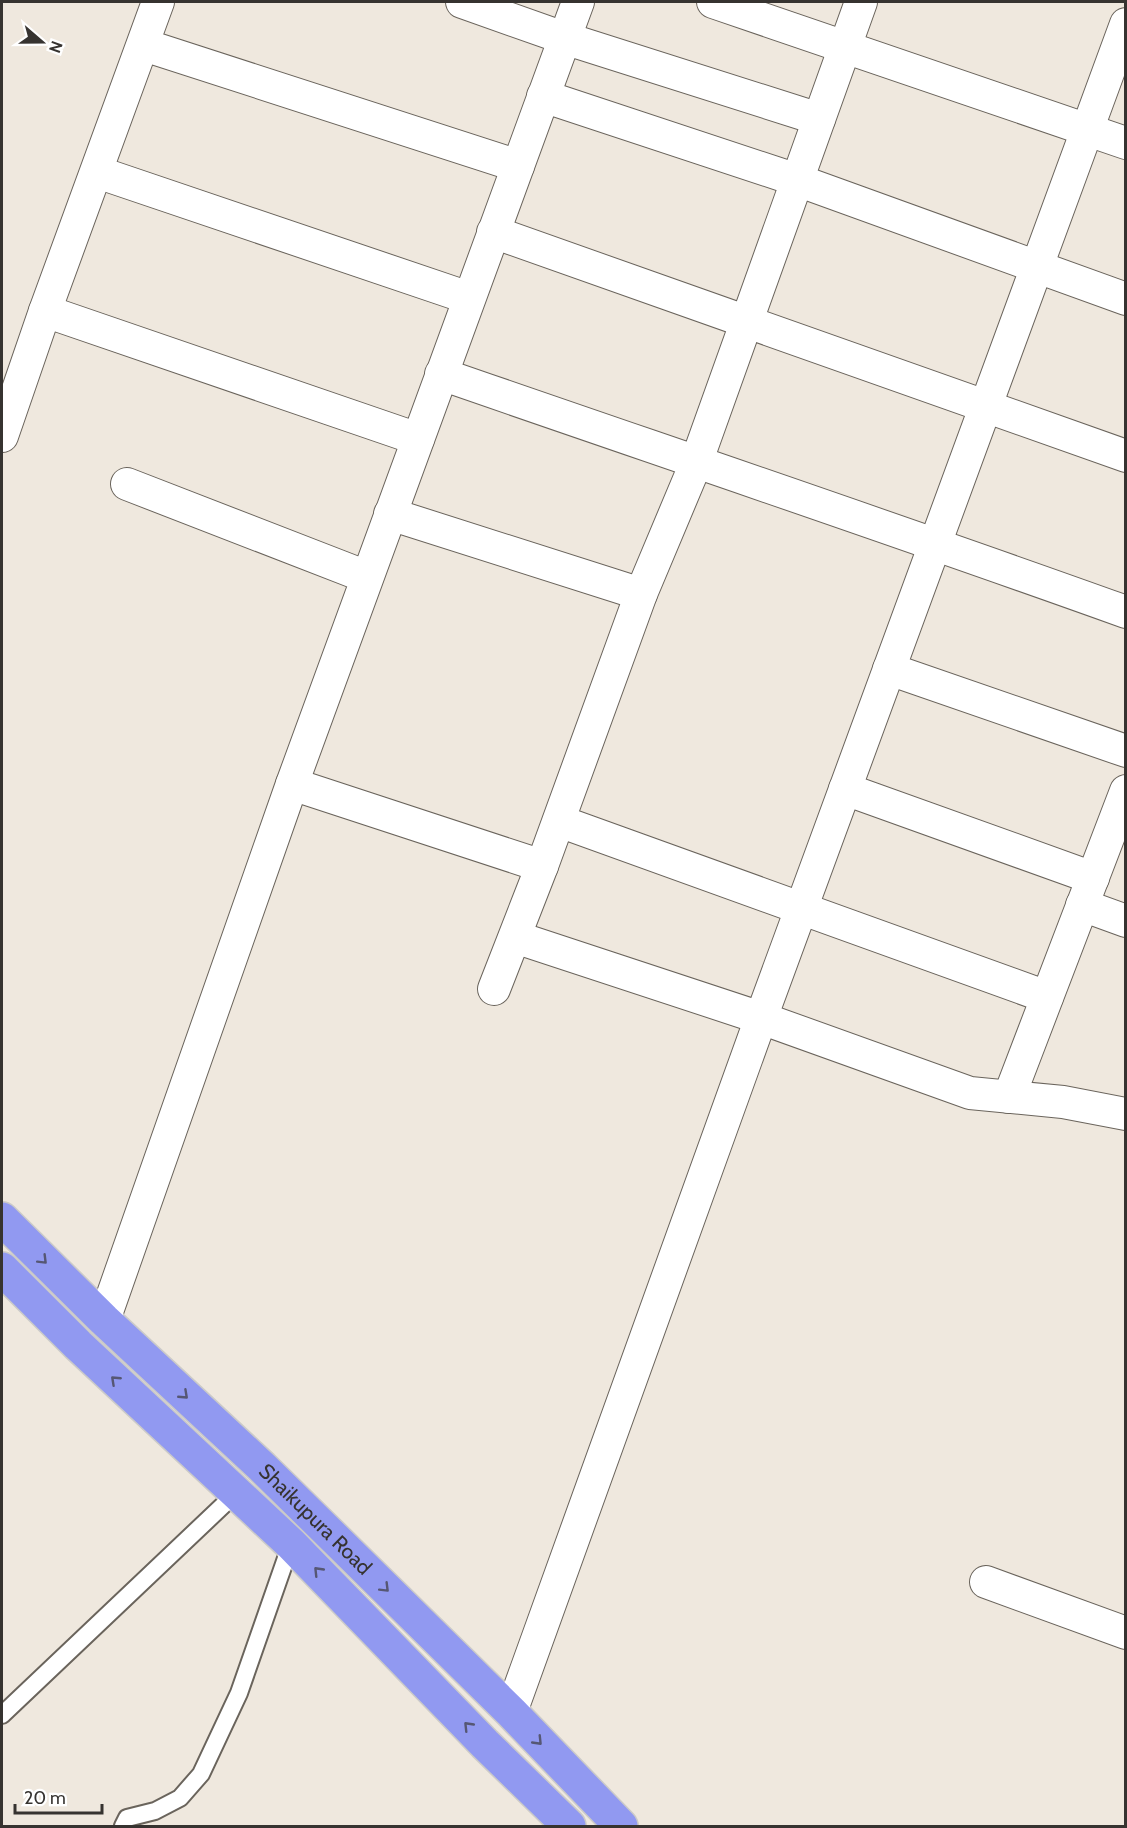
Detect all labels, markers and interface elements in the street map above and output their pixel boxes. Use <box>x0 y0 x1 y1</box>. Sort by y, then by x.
north arrow <box>12 12 72 72</box>
text: N <box>45 38 66 56</box>
one-way arrow <box>36 1253 47 1264</box>
one-way arrow <box>111 1376 122 1387</box>
one-way arrow <box>177 1388 188 1399</box>
street label: Shaikupura Road <box>254 1458 377 1580</box>
one-way arrow <box>314 1568 325 1579</box>
one-way arrow <box>378 1581 389 1592</box>
one-way arrow <box>464 1723 475 1733</box>
one-way arrow <box>531 1733 542 1744</box>
scale bar <box>15 1777 102 1815</box>
text: 20 m <box>24 1787 66 1809</box>

